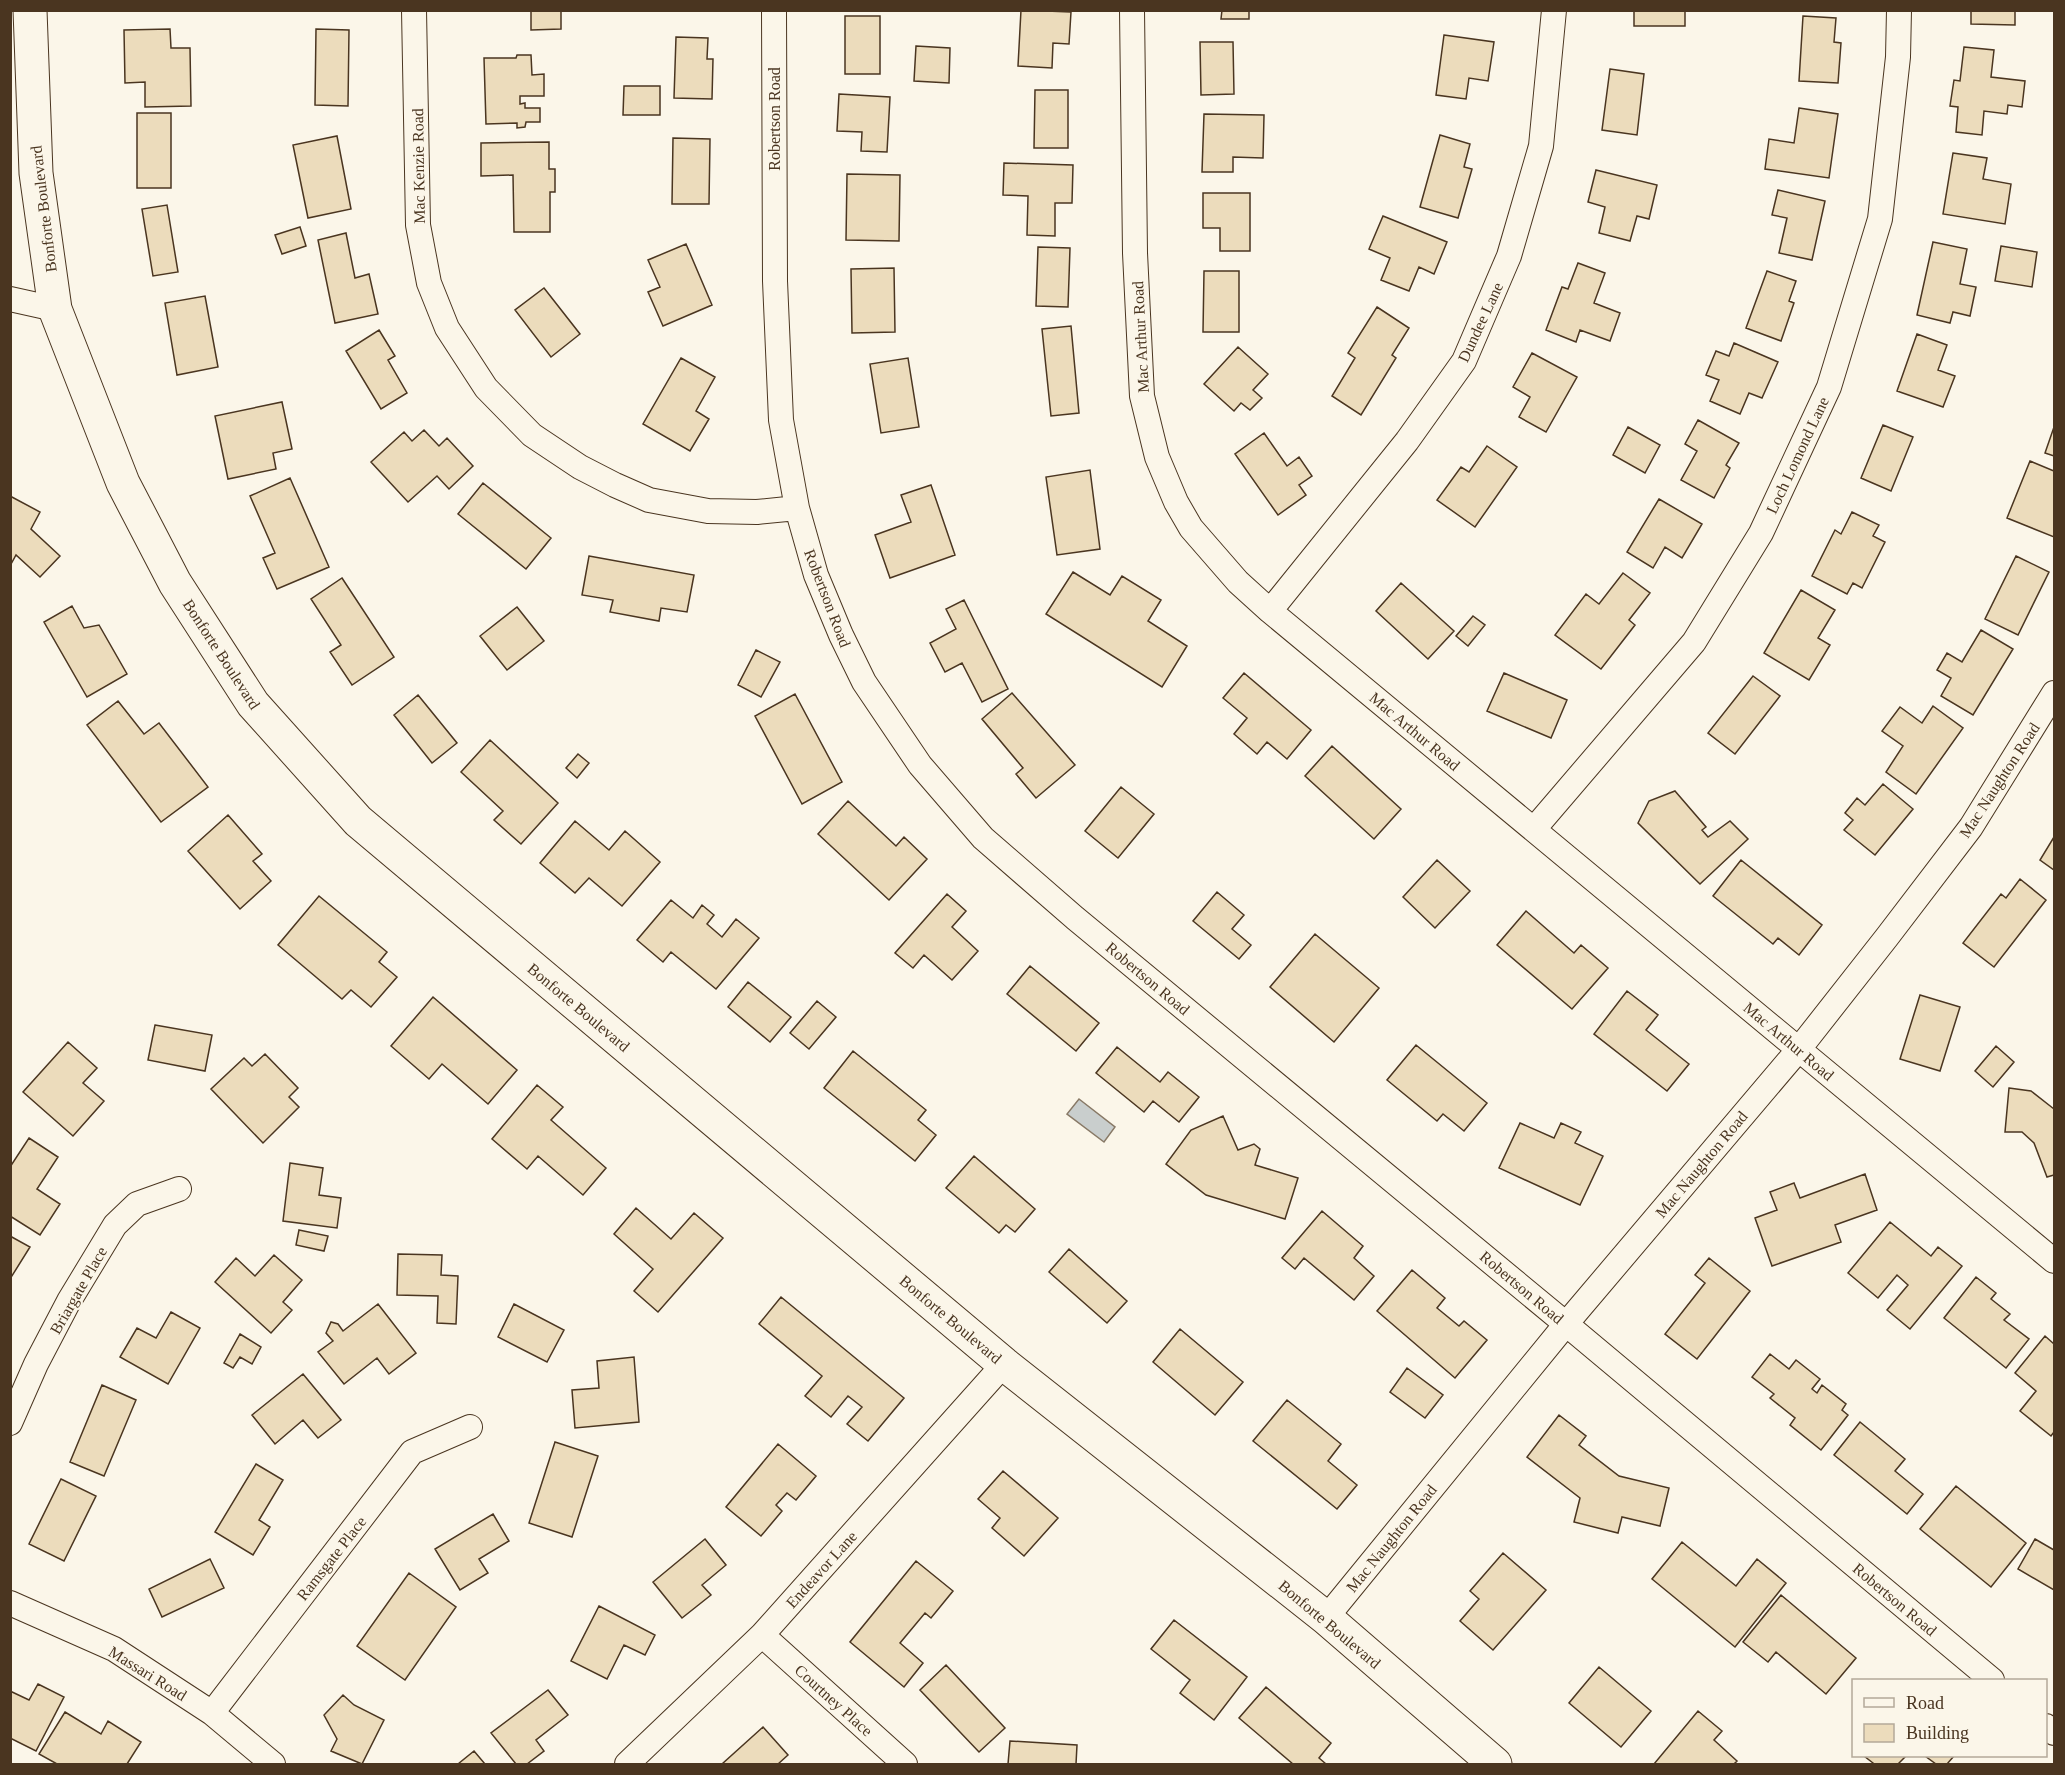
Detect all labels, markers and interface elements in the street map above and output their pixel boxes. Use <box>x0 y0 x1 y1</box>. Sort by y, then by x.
street label: Robertson Road <box>766 67 783 171</box>
street label: Mac Kenzie Road <box>409 108 428 224</box>
street label: Bonforte Boulevard <box>27 145 60 273</box>
street label: Dundee Lane <box>1455 280 1506 365</box>
street label: Mac Arthur Road <box>1129 281 1152 393</box>
street label: Loch Lomond Lane <box>1763 394 1832 516</box>
street label: Robertson Road <box>801 547 854 650</box>
street label: Bonforte Boulevard <box>180 596 263 712</box>
street label: Mac Arthur Road <box>1366 689 1463 774</box>
street label: Mac Naughton Road <box>1956 720 2044 841</box>
street label: Robertson Road <box>1103 939 1193 1018</box>
street label: Bonforte Boulevard <box>524 960 633 1055</box>
street label: Mac Arthur Road <box>1740 999 1837 1084</box>
street label: Mac Naughton Road <box>1652 1108 1752 1221</box>
street label: Briargate Place <box>47 1244 111 1337</box>
street label: Robertson Road <box>1477 1248 1567 1327</box>
street label: Bonforte Boulevard <box>896 1272 1005 1367</box>
street label: Mac Naughton Road <box>1343 1481 1441 1596</box>
street label: Ramsgate Place <box>293 1513 370 1604</box>
street label: Endeavor Lane <box>783 1527 860 1611</box>
street label: Robertson Road <box>1850 1560 1940 1639</box>
street label: Bonforte Boulevard <box>1275 1577 1384 1672</box>
street label: Massari Road <box>106 1643 190 1704</box>
street label: Courtney Place <box>791 1661 876 1740</box>
legend <box>1852 1679 2047 1757</box>
text: Road <box>1906 1693 1944 1713</box>
text: Building <box>1906 1723 1969 1743</box>

